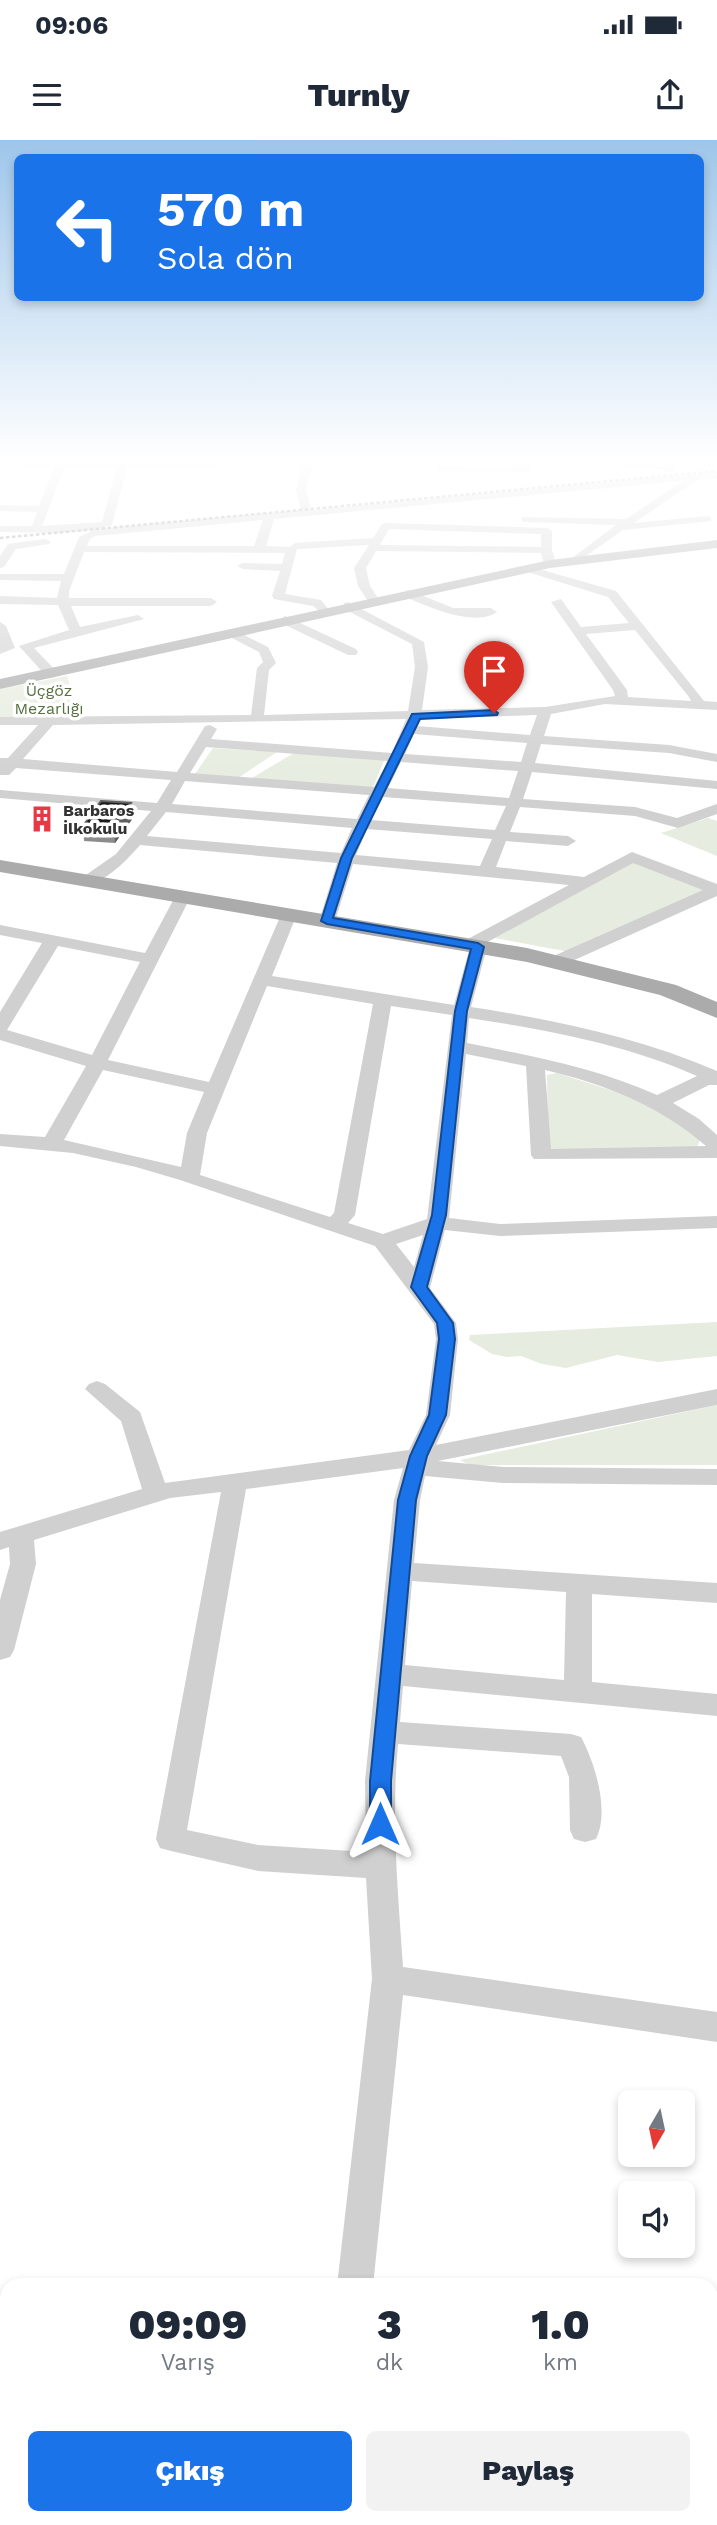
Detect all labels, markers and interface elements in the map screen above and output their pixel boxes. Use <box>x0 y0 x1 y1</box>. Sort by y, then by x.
text: 09:06 <box>35 10 108 40</box>
icon: menu <box>28 76 66 114</box>
text: Turnly <box>308 76 409 114</box>
icon: share <box>651 76 689 114</box>
text: 570 m <box>157 180 304 238</box>
icon: left <box>42 182 133 273</box>
text: Sola dön <box>157 239 294 277</box>
pin <box>464 641 524 713</box>
icon: arrive <box>475 652 513 690</box>
park label: Üçgöz Mezarlığı <box>15 681 83 718</box>
place label: Barbaros İlkokulu <box>63 801 135 838</box>
building icon: Barbaros İlkokulu <box>27 804 57 834</box>
position arrow <box>343 1787 417 1861</box>
north arrow <box>618 2090 695 2166</box>
map controls <box>618 2090 695 2258</box>
button: sound <box>618 2181 695 2258</box>
text: 09:09 <box>128 2300 247 2349</box>
text: 3 <box>377 2300 402 2349</box>
text: 1.0 <box>531 2300 590 2349</box>
text: Varış <box>161 2349 215 2376</box>
text: dk <box>376 2349 403 2376</box>
text: km <box>543 2349 578 2376</box>
button: Çıkış <box>28 2431 352 2511</box>
button: Paylaş <box>366 2431 690 2511</box>

